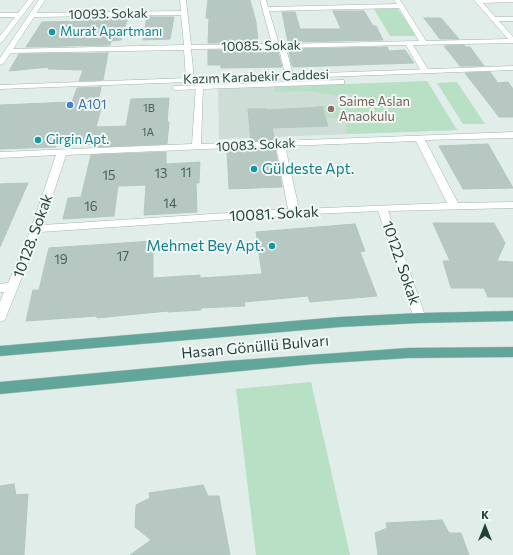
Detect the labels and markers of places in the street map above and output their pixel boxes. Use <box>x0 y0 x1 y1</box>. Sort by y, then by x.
place label: Murat Apartmanı <box>60 24 162 40</box>
marker: Murat Apartmanı <box>47 27 57 37</box>
place label: Saime Aslan Anaokulu <box>339 94 410 125</box>
place label: A101 <box>78 97 107 113</box>
marker: A101 <box>65 100 75 110</box>
marker: Saime Aslan Anaokulu <box>326 104 336 114</box>
place label: Girgin Apt. <box>46 132 109 148</box>
marker: Girgin Apt. <box>33 135 43 145</box>
place label: Güldeste Apt. <box>262 160 354 178</box>
marker: Güldeste Apt. <box>249 164 259 174</box>
place label: Mehmet Bey Apt. <box>146 237 264 255</box>
marker: Mehmet Bey Apt. <box>267 241 277 251</box>

